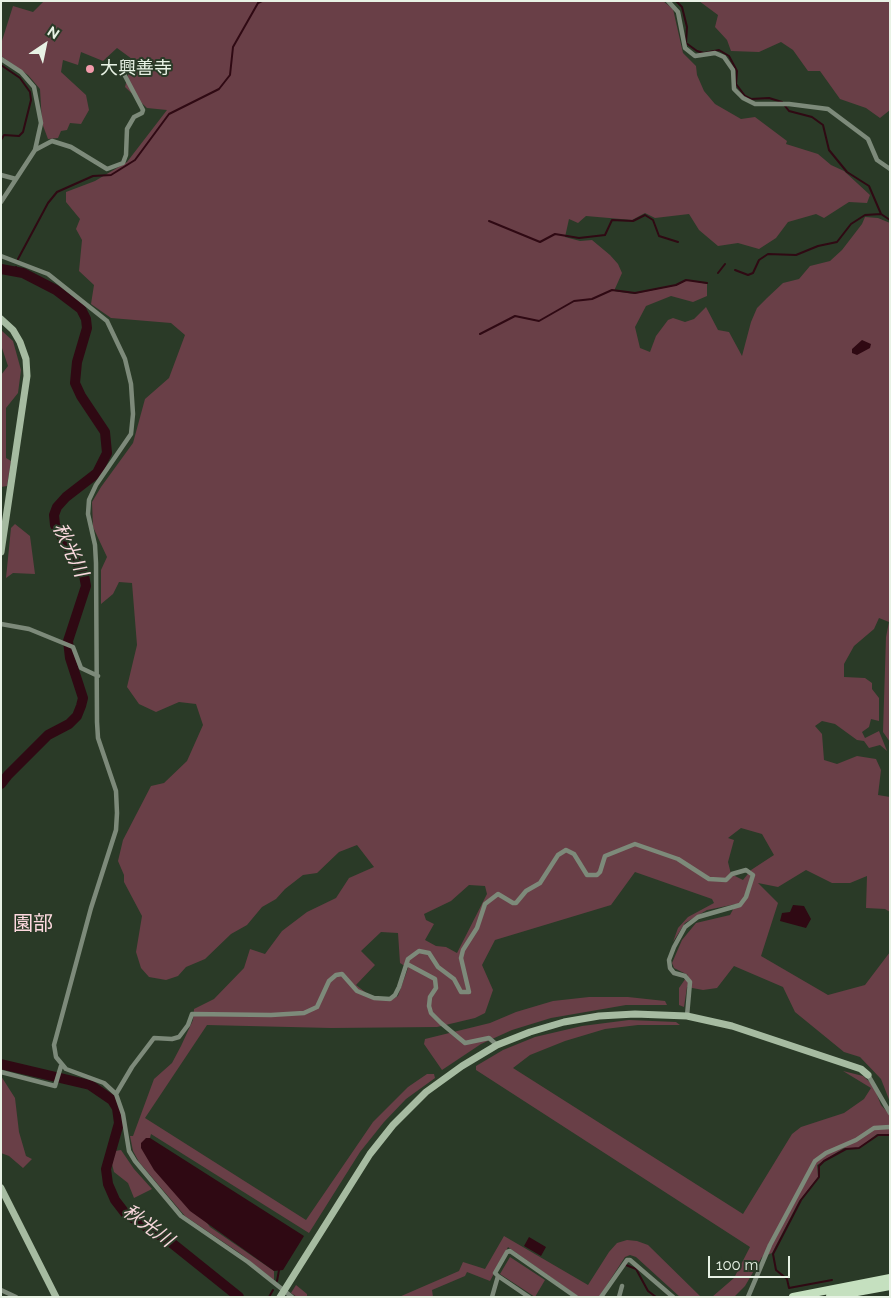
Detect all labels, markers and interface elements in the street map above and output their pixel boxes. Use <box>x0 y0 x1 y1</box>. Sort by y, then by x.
north arrow <box>20 20 70 70</box>
text: N <box>44 23 62 42</box>
place label: 大興善寺 <box>100 58 172 80</box>
marker: 大興善寺 <box>84 63 96 75</box>
water label: 秋光川 <box>48 519 92 581</box>
district label: 園部 <box>13 912 53 936</box>
water label: 秋光川 <box>118 1200 178 1252</box>
scale bar <box>711 1246 794 1278</box>
text: 100 m <box>716 1256 758 1274</box>

